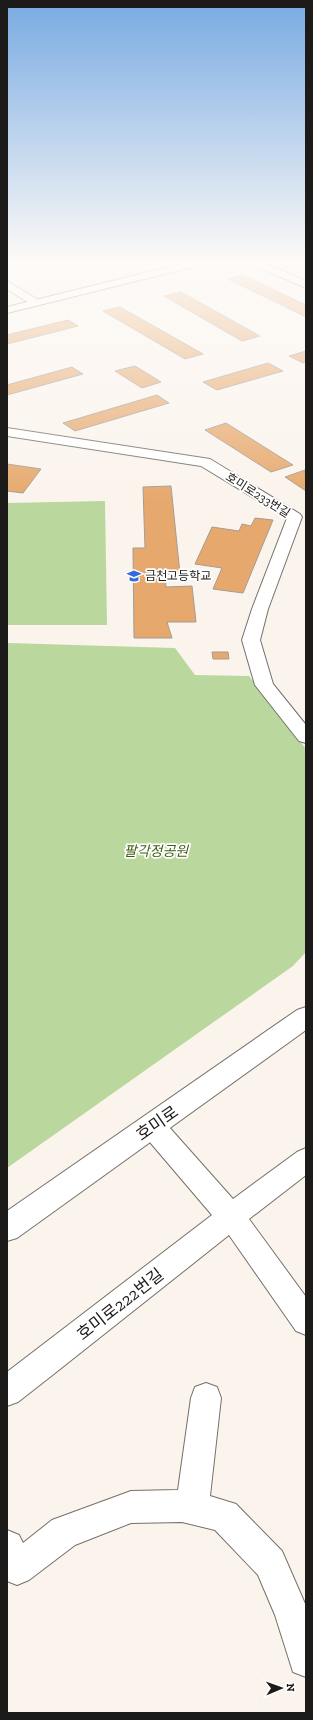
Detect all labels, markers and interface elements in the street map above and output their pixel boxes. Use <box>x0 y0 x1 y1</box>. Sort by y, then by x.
street label: 호미로233번길 <box>223 470 293 520</box>
school or university icon: 금천고등학교 <box>126 568 142 584</box>
place label: 금천고등학교 <box>145 569 211 583</box>
park label: 팔각정공원 <box>124 843 189 860</box>
street label: 호미로 <box>132 1101 182 1145</box>
street label: 호미로222번길 <box>73 1264 167 1344</box>
north arrow <box>261 1668 301 1708</box>
text: N <box>284 1683 297 1693</box>

